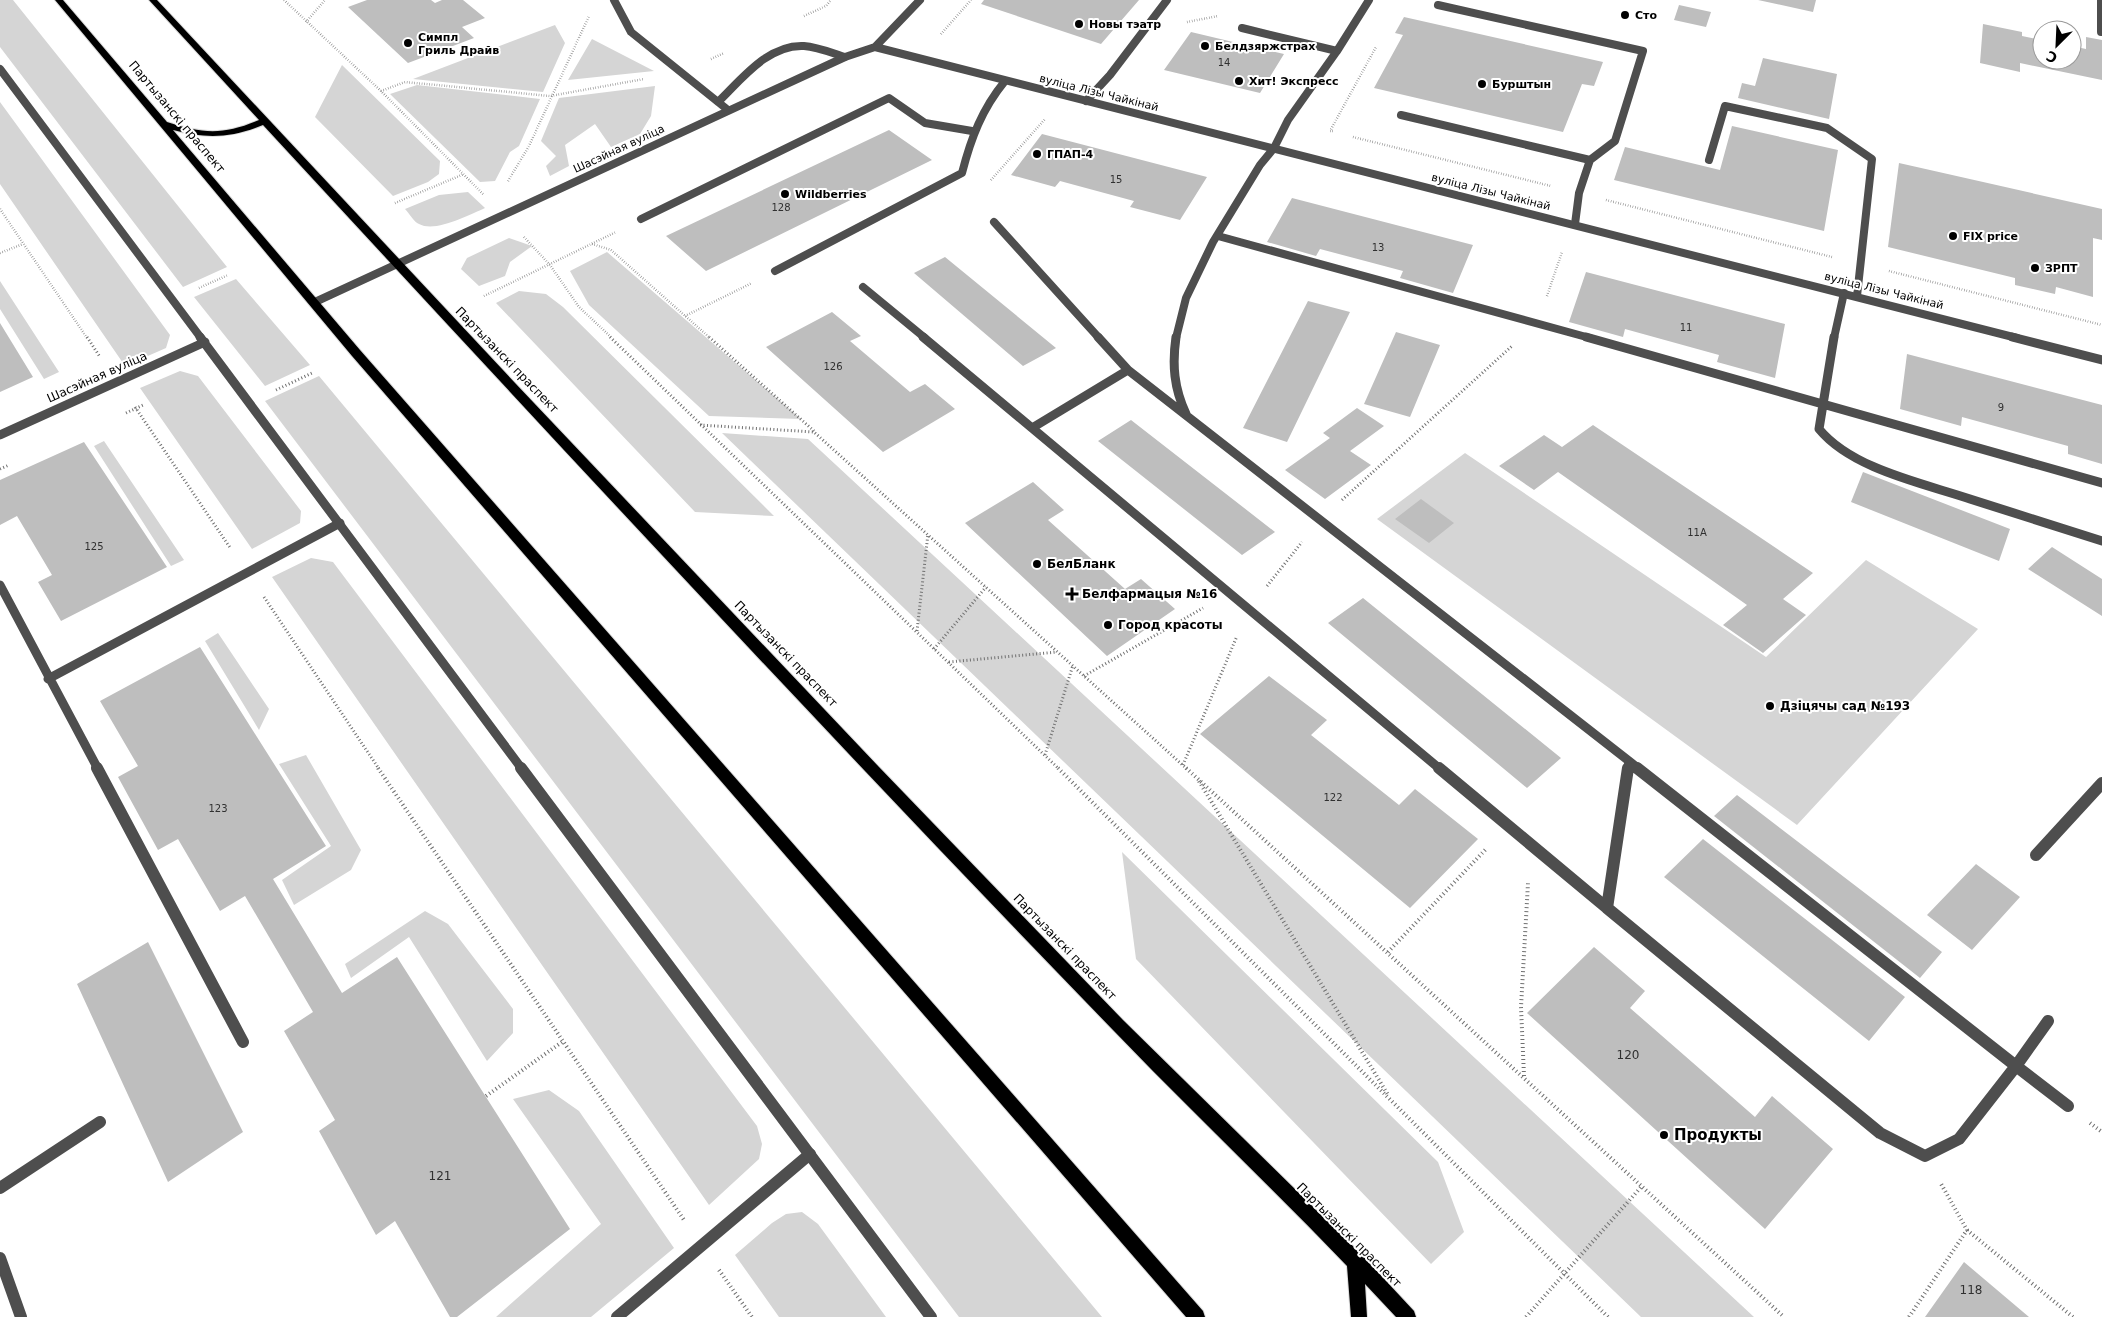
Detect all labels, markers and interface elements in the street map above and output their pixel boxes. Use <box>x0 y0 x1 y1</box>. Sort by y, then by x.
marker: Сто <box>1619 9 1631 21</box>
place label: Сто <box>1635 9 1657 22</box>
marker: Новы тэатр <box>1073 18 1085 30</box>
place label: Новы тэатр <box>1089 18 1161 31</box>
north arrow <box>2032 20 2082 70</box>
place label: Симпл Гриль Драйв <box>418 31 499 57</box>
marker: Симпл Гриль Драйв <box>402 37 414 49</box>
marker: Белдзяржстрах <box>1199 40 1211 52</box>
place label: Белдзяржстрах <box>1215 40 1315 53</box>
text: С <box>2044 47 2060 66</box>
house number: 14 <box>1218 57 1230 68</box>
street label: Партызанскі праспект <box>126 58 228 176</box>
street label: вуліца Лізы Чайкінай <box>1038 72 1160 114</box>
marker: Хит! Экспресс <box>1233 75 1245 87</box>
place label: Хит! Экспресс <box>1249 75 1338 88</box>
marker: Бурштын <box>1476 78 1488 90</box>
place label: Бурштын <box>1492 78 1551 91</box>
street label: Шасэйная вуліца <box>571 122 667 176</box>
marker: ГПАП-4 <box>1031 148 1043 160</box>
place label: ГПАП-4 <box>1047 148 1094 161</box>
street label: вуліца Лізы Чайкінай <box>1430 171 1552 213</box>
house number: 15 <box>1110 174 1122 185</box>
marker: Wildberries <box>779 188 791 200</box>
place label: Wildberries <box>795 188 867 201</box>
house number: 128 <box>771 202 791 213</box>
marker: FIX price <box>1947 230 1959 242</box>
place label: FIX price <box>1963 230 2018 243</box>
house number: 13 <box>1372 242 1384 253</box>
marker: ЗРПТ <box>2029 262 2041 274</box>
place label: ЗРПТ <box>2045 262 2078 275</box>
street label: вуліца Лізы Чайкінай <box>1823 270 1945 312</box>
street label: Партызанскі праспект <box>453 304 561 416</box>
house number: 11 <box>1680 322 1692 333</box>
street label: Шасэйная вуліца <box>45 349 149 405</box>
house number: 126 <box>823 361 843 372</box>
house number: 9 <box>1998 402 2004 413</box>
house number: 11А <box>1687 527 1707 538</box>
house number: 125 <box>84 541 104 552</box>
place label: БелБланк <box>1047 557 1116 571</box>
marker: БелБланк <box>1031 558 1043 570</box>
place label: Белфармацыя №16 <box>1082 587 1217 601</box>
marker: Белфармацыя №16 <box>1066 588 1078 600</box>
street label: Партызанскі праспект <box>732 598 840 710</box>
place label: Город красоты <box>1118 618 1223 632</box>
marker: Город красоты <box>1102 619 1114 631</box>
place label: Дзіцячы сад №193 <box>1780 699 1910 713</box>
marker: Дзіцячы сад №193 <box>1764 700 1776 712</box>
house number: 122 <box>1323 792 1343 803</box>
house number: 123 <box>208 803 228 814</box>
street label: Партызанскі праспект <box>1011 891 1119 1003</box>
house number: 120 <box>1617 1048 1639 1062</box>
place label: Продукты <box>1674 1126 1762 1144</box>
marker: Продукты <box>1658 1129 1670 1141</box>
house number: 121 <box>429 1169 451 1183</box>
street label: Партызанскі праспект <box>1294 1180 1404 1290</box>
house number: 118 <box>1960 1283 1982 1297</box>

